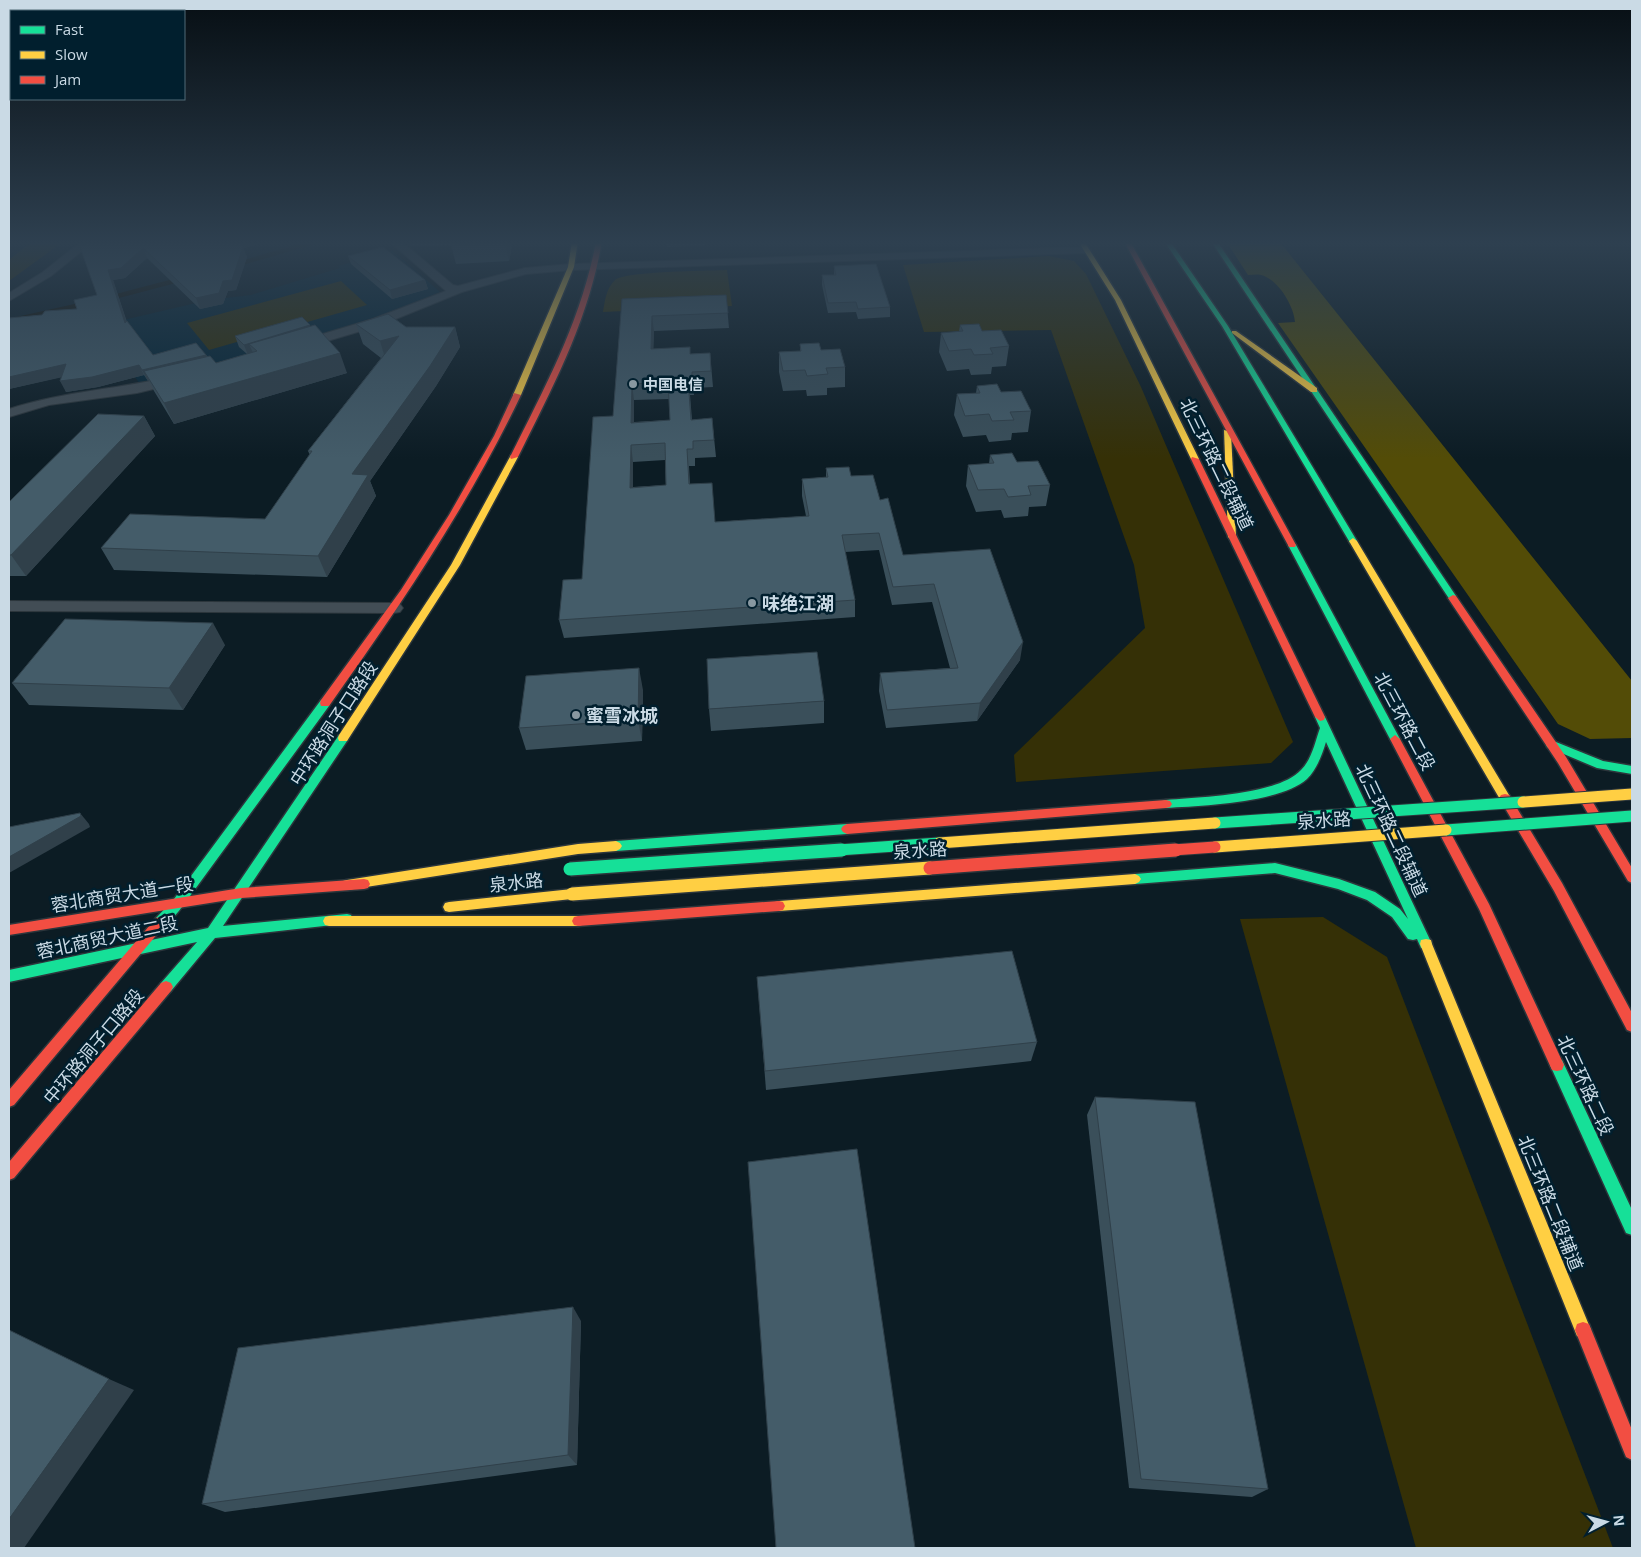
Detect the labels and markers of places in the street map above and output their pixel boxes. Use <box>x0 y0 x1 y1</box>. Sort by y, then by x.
place label: 中国电信 <box>643 374 703 394</box>
marker: 中国电信 <box>627 378 639 390</box>
place label: 味绝江湖 <box>762 591 834 615</box>
marker: 味绝江湖 <box>746 597 758 609</box>
place label: 蜜雪冰城 <box>586 703 658 727</box>
marker: 蜜雪冰城 <box>570 709 582 721</box>

